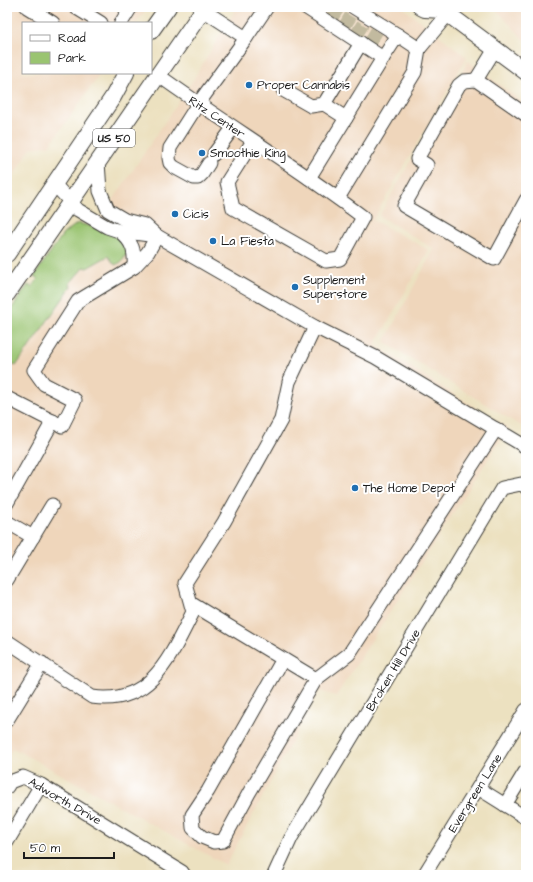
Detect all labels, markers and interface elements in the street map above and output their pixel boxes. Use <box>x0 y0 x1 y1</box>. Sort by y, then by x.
legend <box>22 22 152 74</box>
text: Road <box>58 30 86 47</box>
text: Park <box>58 50 86 67</box>
place label: Proper Cannabis <box>257 77 350 94</box>
marker: Proper Cannabis <box>244 80 254 90</box>
street label: Ritz Center <box>185 92 249 143</box>
road number: US 50 <box>93 129 135 147</box>
place label: Smoothie King <box>210 145 286 163</box>
marker: Smoothie King <box>197 148 207 158</box>
place label: Cicis <box>183 206 209 223</box>
marker: Cicis <box>170 209 180 219</box>
place label: La Fiesta <box>221 233 274 250</box>
marker: La Fiesta <box>208 236 218 246</box>
place label: Supplement Superstore <box>303 272 368 303</box>
marker: Supplement Superstore <box>290 282 300 292</box>
place label: The Home Depot <box>363 480 455 497</box>
marker: The Home Depot <box>350 483 360 493</box>
street label: Broken Hill Drive <box>362 626 425 715</box>
street label: Evergreen Lane <box>444 750 508 836</box>
street label: Adworth Drive <box>25 774 105 829</box>
scale bar <box>24 834 114 860</box>
text: 50 m <box>30 840 61 857</box>

